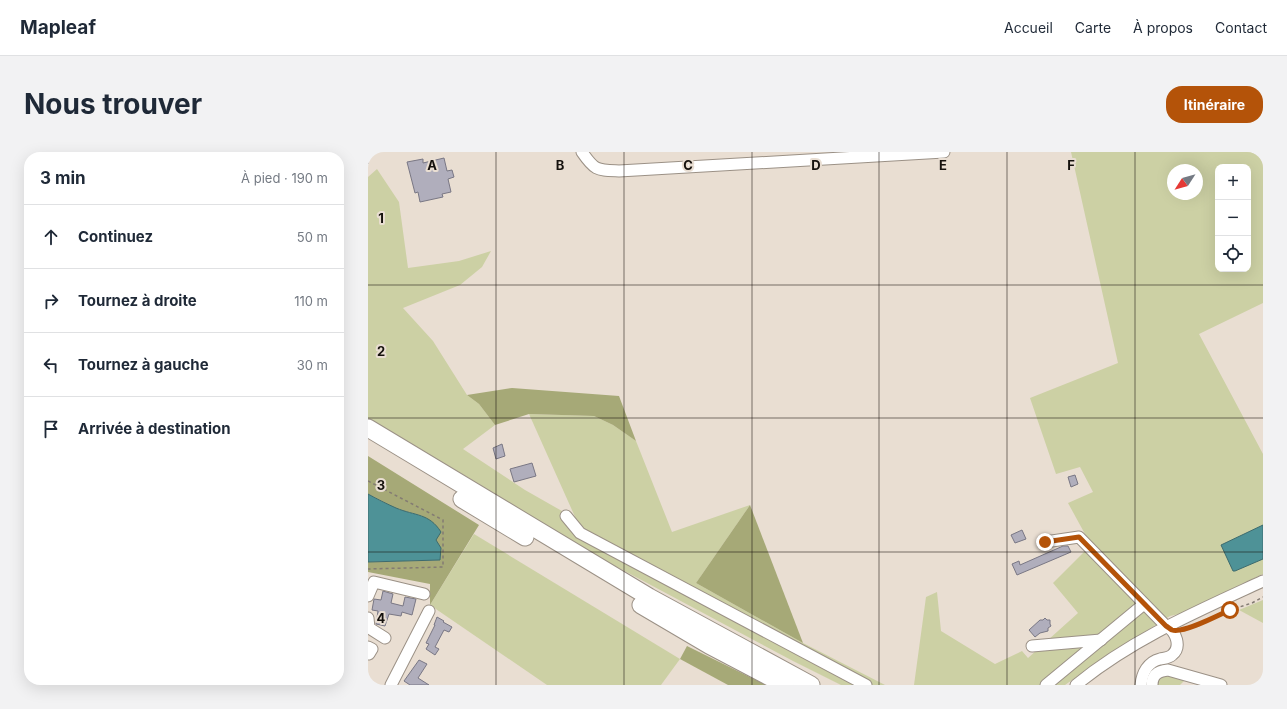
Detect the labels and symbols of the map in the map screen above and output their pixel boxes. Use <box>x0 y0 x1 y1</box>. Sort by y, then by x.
text: A <box>427 157 437 173</box>
text: B <box>556 157 565 173</box>
text: C <box>683 157 693 173</box>
text: D <box>811 157 821 173</box>
text: E <box>939 157 947 173</box>
text: F <box>1067 157 1075 173</box>
north arrow <box>1167 164 1203 200</box>
text: 1 <box>378 210 384 226</box>
text: 2 <box>377 343 385 359</box>
text: 3 <box>377 477 385 493</box>
route end <box>1036 533 1054 551</box>
route start <box>1221 601 1239 619</box>
text: 4 <box>377 610 386 626</box>

